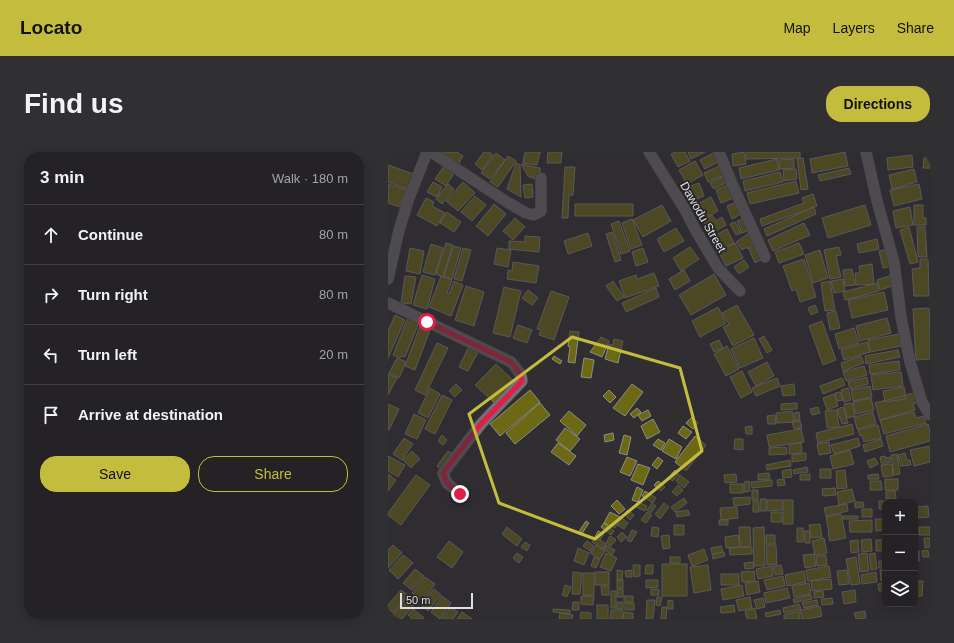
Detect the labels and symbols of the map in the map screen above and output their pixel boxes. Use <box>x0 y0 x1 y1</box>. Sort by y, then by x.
street label: Dawodu Street <box>677 179 729 255</box>
route start <box>418 313 436 331</box>
route end <box>451 485 469 503</box>
scale bar <box>400 591 473 610</box>

